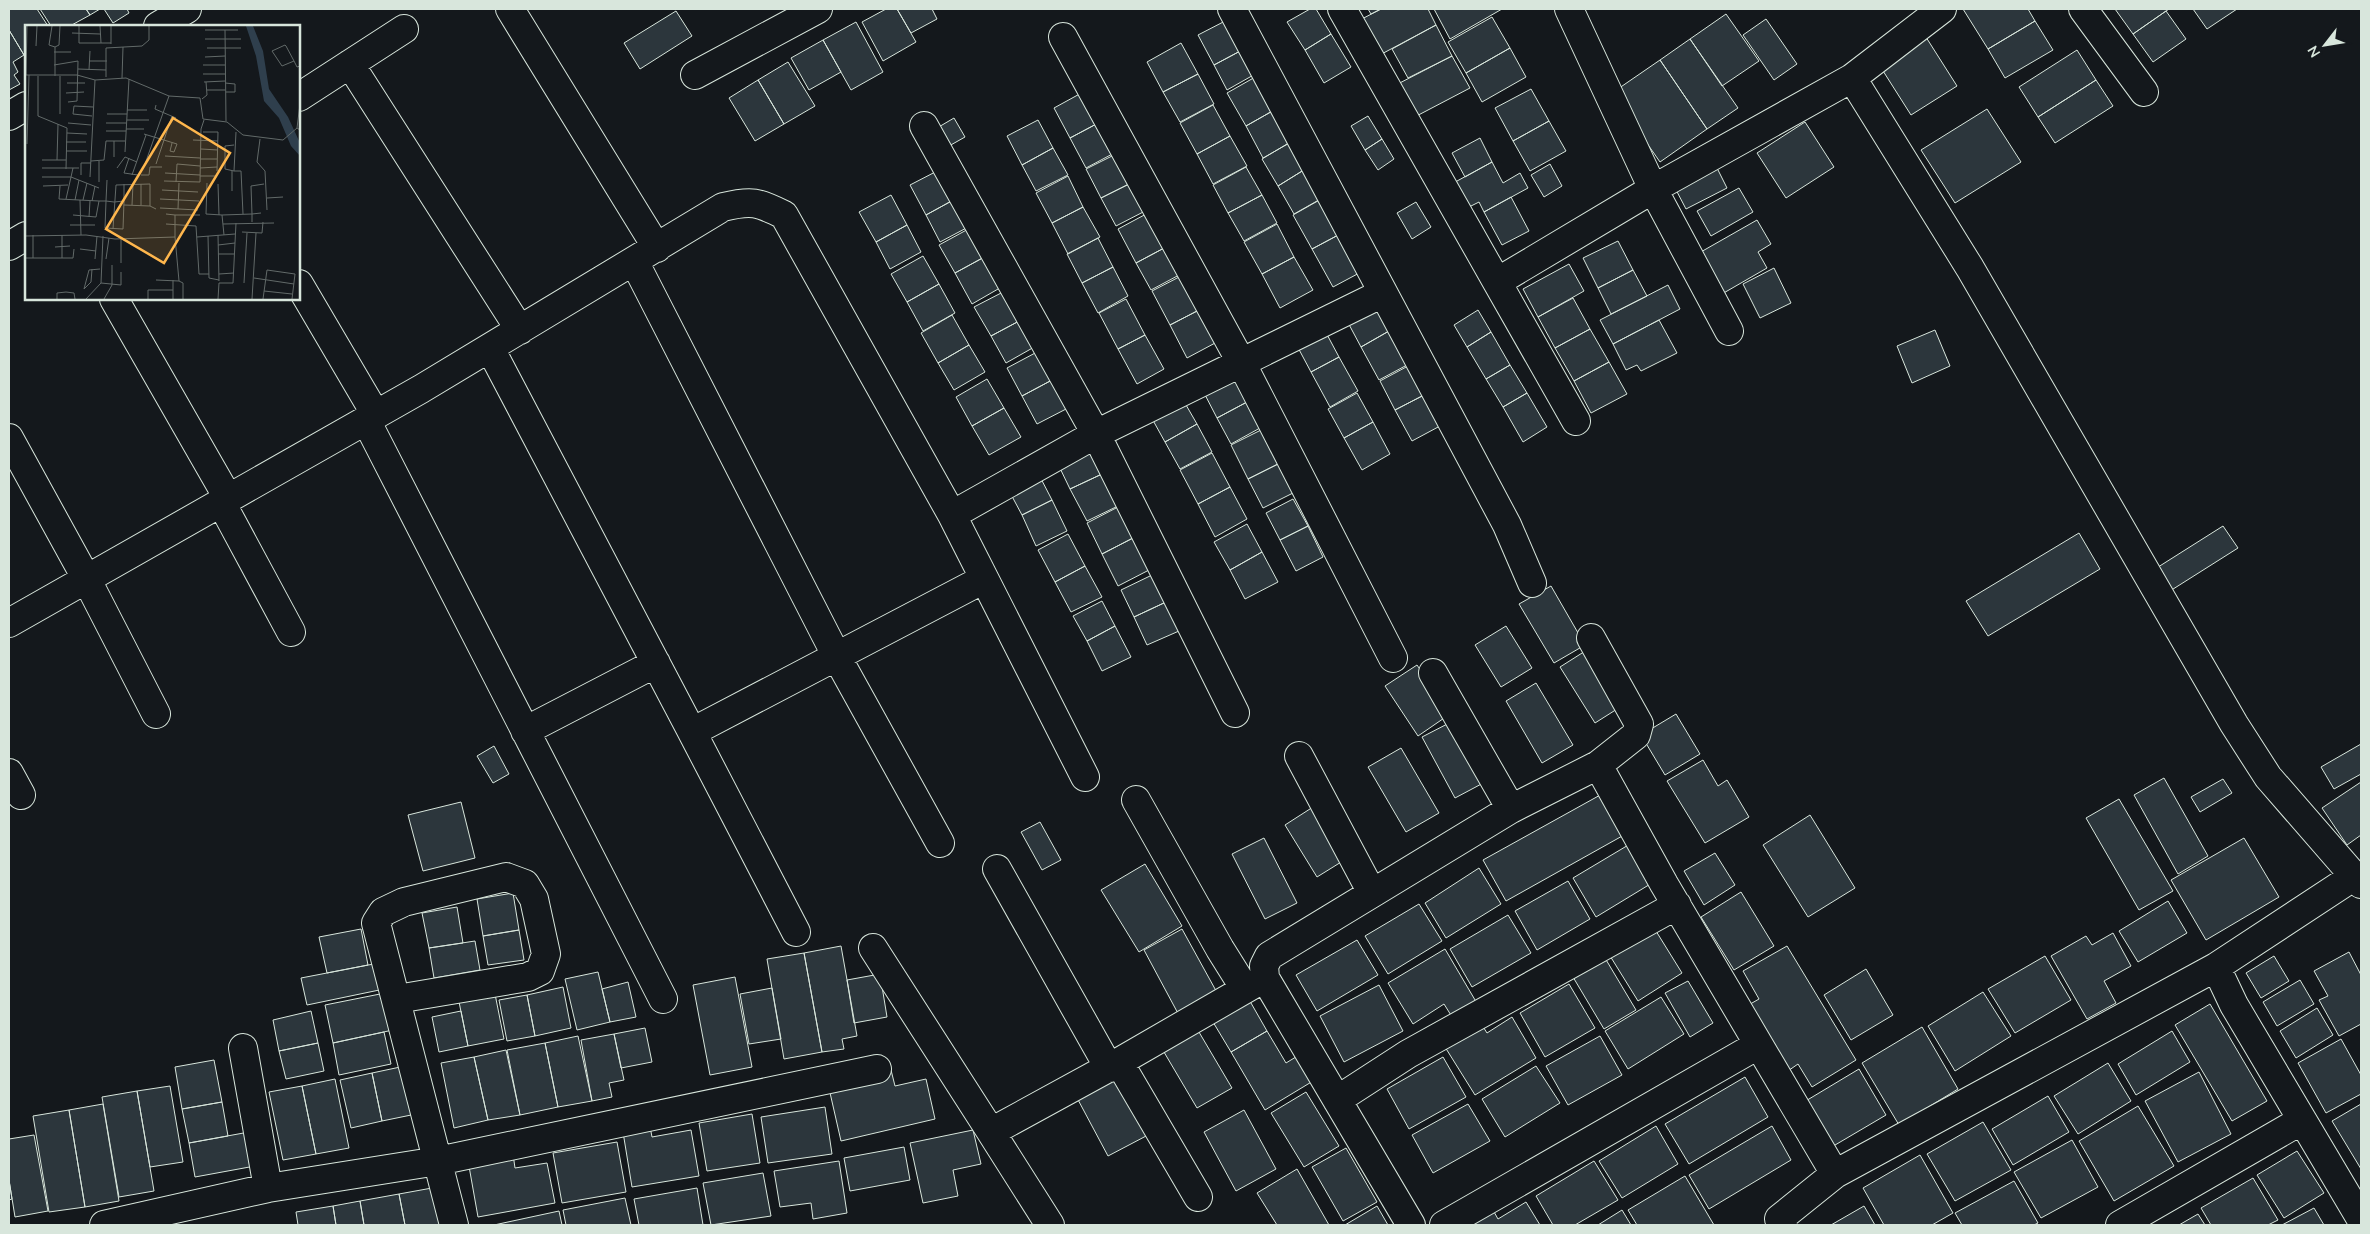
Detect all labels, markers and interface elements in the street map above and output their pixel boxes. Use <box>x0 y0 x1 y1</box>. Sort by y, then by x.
north arrow <box>2300 20 2350 70</box>
inset map <box>25 25 300 300</box>
text: N <box>2303 42 2325 61</box>

